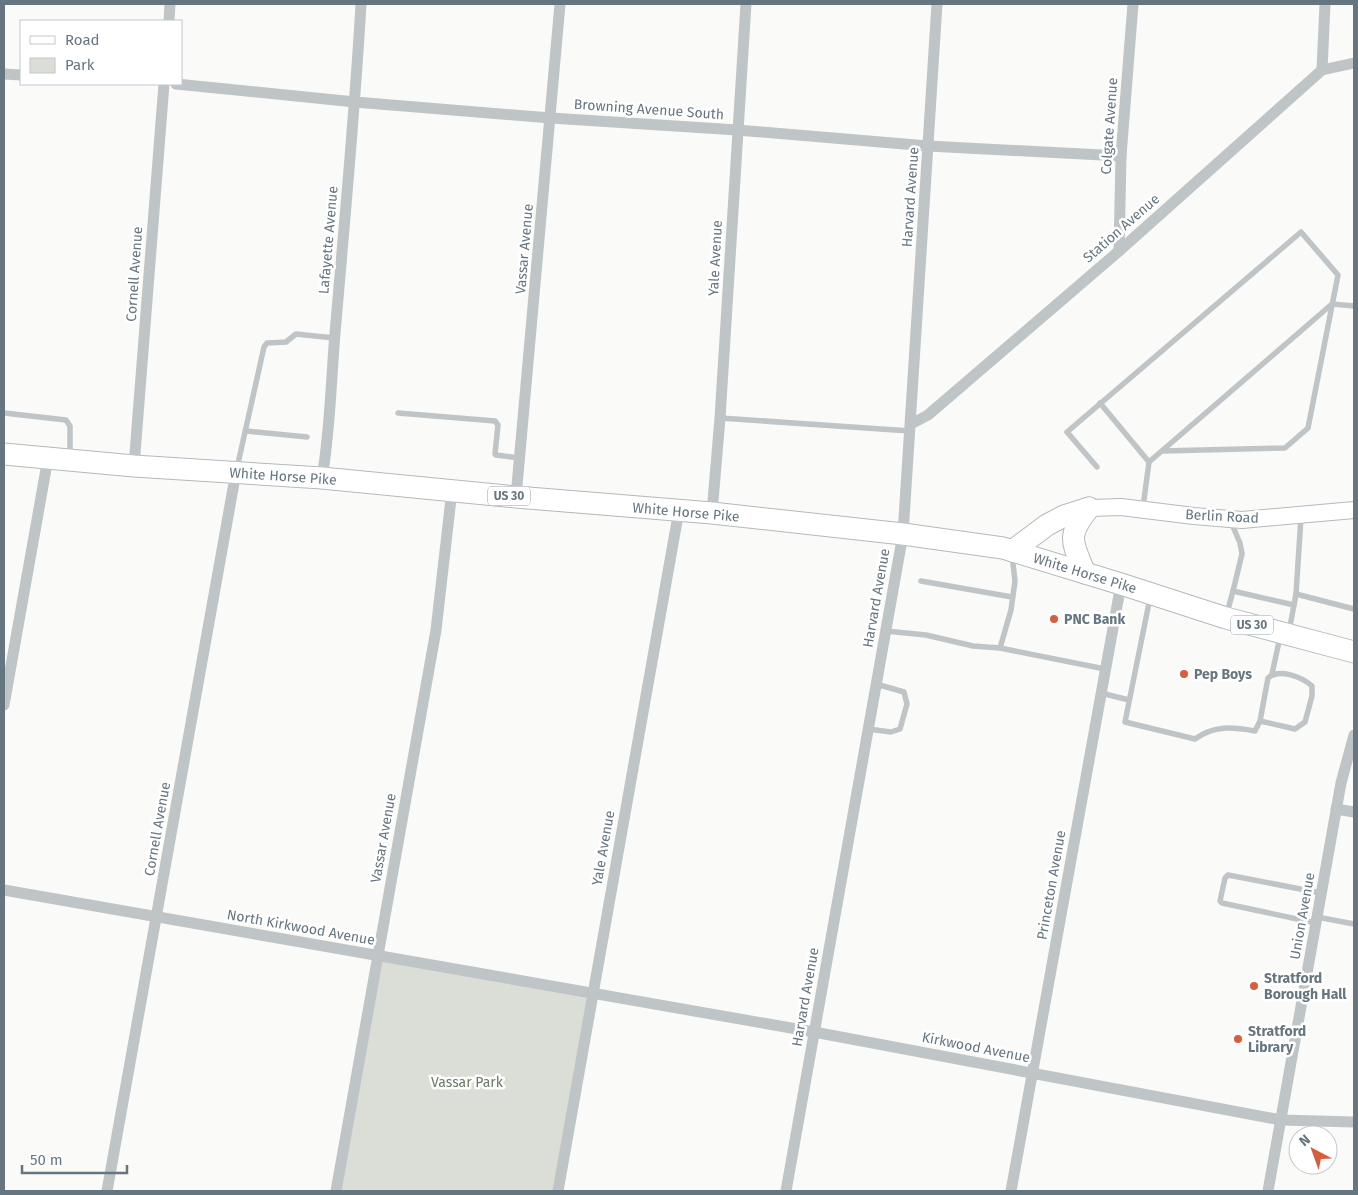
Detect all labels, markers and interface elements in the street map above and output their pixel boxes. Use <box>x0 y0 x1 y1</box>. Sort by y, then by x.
legend <box>20 20 182 85</box>
text: Road <box>65 31 100 49</box>
text: Park <box>65 56 95 74</box>
street label: Colgate Avenue <box>1098 77 1121 175</box>
street label: Browning Avenue South <box>573 96 725 123</box>
street label: Harvard Avenue <box>899 146 922 248</box>
street label: Lafayette Avenue <box>315 185 342 295</box>
street label: Station Avenue <box>1080 191 1163 266</box>
street label: Vassar Avenue <box>512 203 537 295</box>
street label: Yale Avenue <box>705 220 726 296</box>
street label: Cornell Avenue <box>123 226 146 322</box>
street label: White Horse Pike <box>229 464 337 489</box>
road number: US 30 <box>488 486 530 506</box>
street label: White Horse Pike <box>632 499 740 526</box>
street label: Berlin Road <box>1185 506 1259 527</box>
street label: Harvard Avenue <box>859 547 894 649</box>
street label: White Horse Pike <box>1031 550 1139 597</box>
place label: PNC Bank <box>1064 611 1125 628</box>
marker: PNC Bank <box>1048 613 1060 625</box>
road number: US 30 <box>1231 616 1273 634</box>
place label: Pep Boys <box>1194 666 1252 683</box>
marker: Pep Boys <box>1178 668 1190 680</box>
street label: Cornell Avenue <box>141 781 174 878</box>
street label: Vassar Avenue <box>367 792 400 884</box>
street label: Yale Avenue <box>589 809 618 887</box>
street label: Princeton Avenue <box>1033 829 1069 941</box>
street label: Union Avenue <box>1286 871 1319 961</box>
street label: North Kirkwood Avenue <box>226 906 376 949</box>
street label: Harvard Avenue <box>788 946 823 1048</box>
place label: Stratford Borough Hall <box>1264 970 1347 1003</box>
marker: Stratford Borough Hall <box>1248 980 1260 992</box>
place label: Stratford Library <box>1248 1023 1306 1056</box>
street label: Kirkwood Avenue <box>920 1029 1031 1066</box>
marker: Stratford Library <box>1232 1033 1244 1045</box>
park label: Vassar Park <box>431 1074 504 1091</box>
north arrow <box>1288 1125 1338 1175</box>
text: N <box>1296 1131 1314 1150</box>
scale bar <box>22 1142 128 1174</box>
text: 50 m <box>30 1151 63 1169</box>

